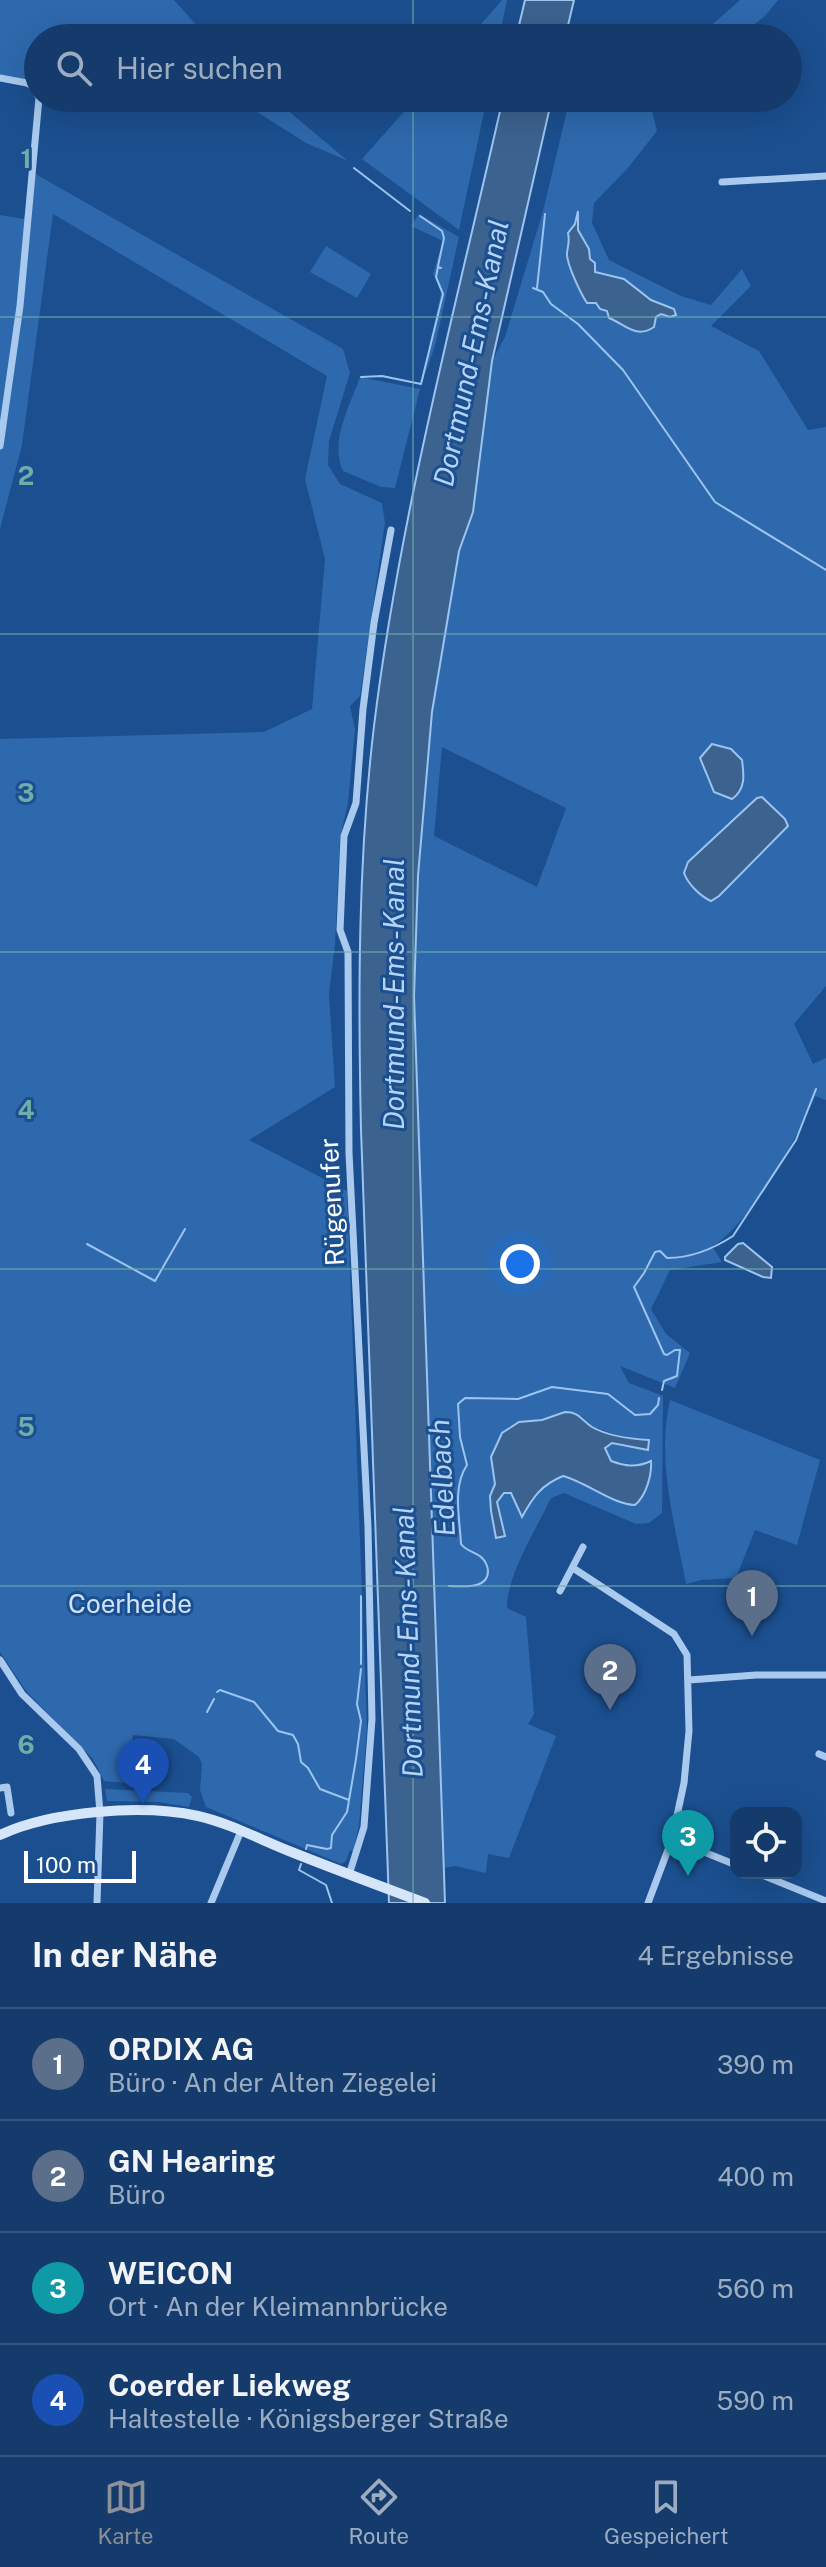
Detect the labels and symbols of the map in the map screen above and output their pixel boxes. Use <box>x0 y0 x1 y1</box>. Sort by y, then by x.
text: 1 <box>20 143 32 174</box>
water label: Dortmund-Ems-Kanal <box>426 216 515 489</box>
text: 2 <box>18 460 34 491</box>
text: 3 <box>17 777 35 808</box>
water label: Dortmund-Ems-Kanal <box>377 858 410 1130</box>
text: 4 <box>17 1094 35 1125</box>
street label: Rügenufer <box>313 1137 350 1267</box>
your location <box>500 1244 540 1284</box>
text: 5 <box>17 1411 35 1442</box>
water label: Edelbach <box>422 1419 461 1538</box>
water label: Dortmund-Ems-Kanal <box>386 1506 429 1779</box>
pin: 1 <box>726 1570 778 1636</box>
park label: Coerheide <box>68 1588 192 1619</box>
pin: 2 <box>584 1644 636 1710</box>
text: 6 <box>17 1729 35 1760</box>
pin: 4 <box>117 1738 169 1804</box>
pin: 3 <box>662 1810 714 1876</box>
scale bar <box>24 1847 136 1883</box>

